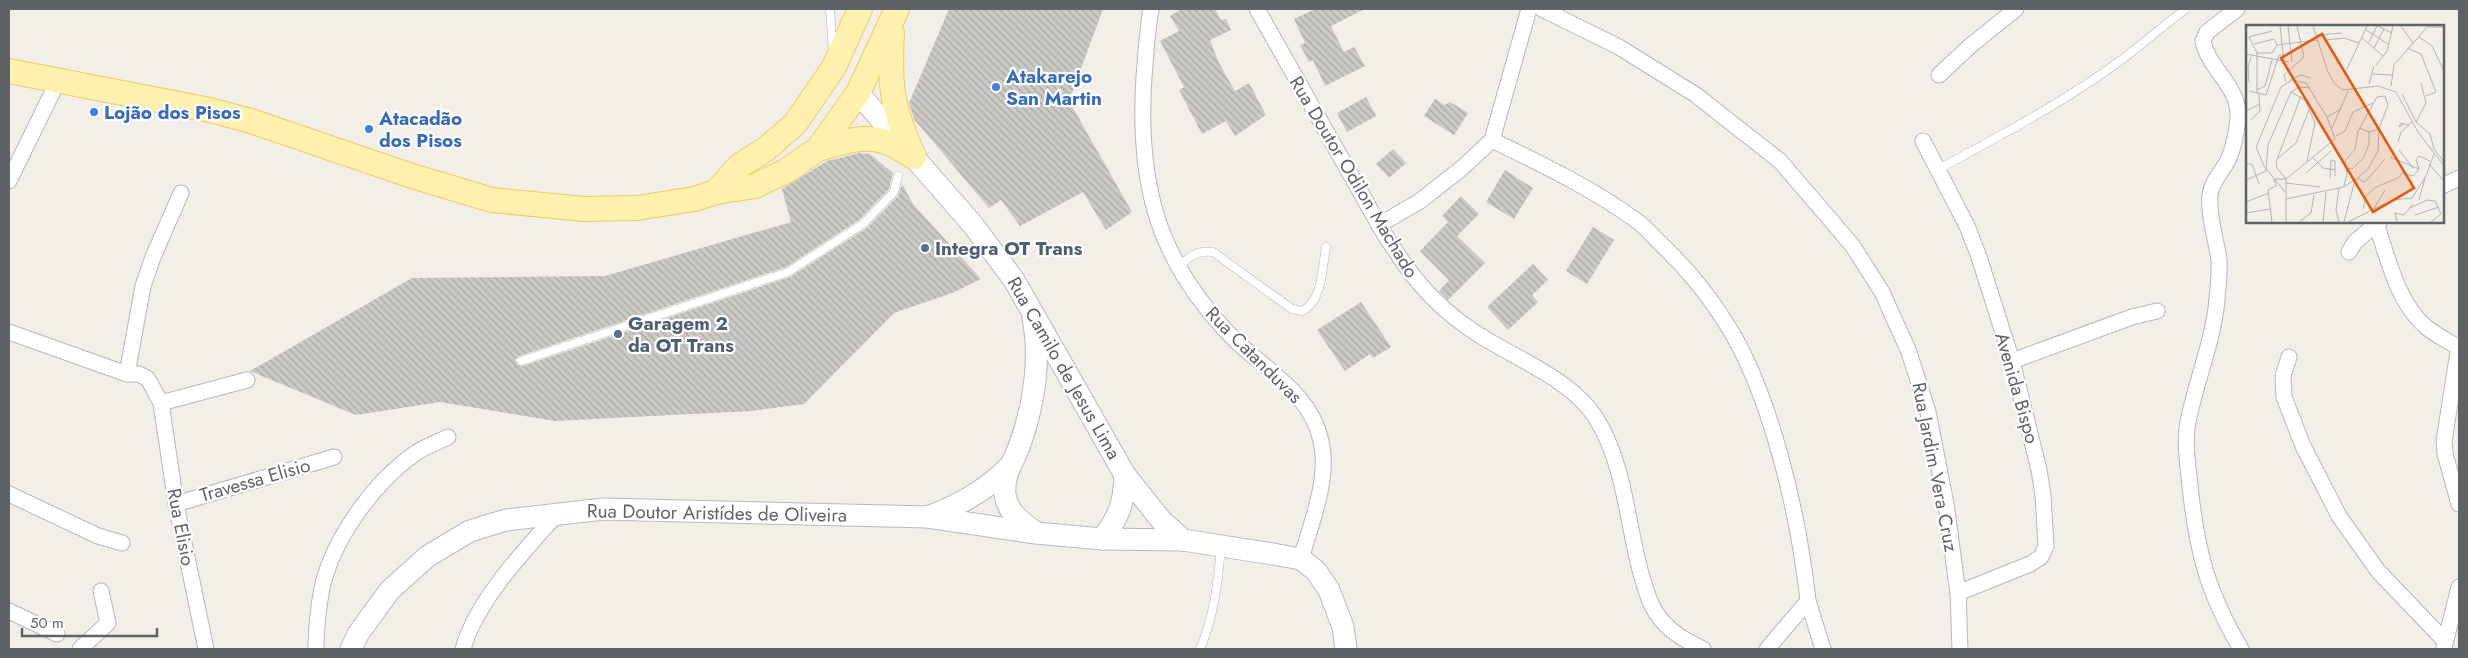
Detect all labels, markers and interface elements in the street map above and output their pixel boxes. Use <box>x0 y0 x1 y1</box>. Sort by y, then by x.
inset map <box>2246 25 2443 222</box>
place label: Atakarejo San Martin <box>1005 63 1102 112</box>
street label: Rua Doutor Odilon Machado <box>1283 71 1425 283</box>
marker: Atakarejo San Martin <box>990 81 1002 93</box>
place label: Lojão dos Pisos <box>104 99 241 126</box>
place label: Atacadão dos Pisos <box>378 105 462 154</box>
marker: Lojão dos Pisos <box>88 106 100 118</box>
marker: Atacadão dos Pisos <box>363 123 375 135</box>
place label: Integra OT Trans <box>935 235 1083 262</box>
marker: Integra OT Trans <box>919 242 931 254</box>
street label: Rua Camilo de Jesus Lima <box>1001 272 1127 464</box>
street label: Rua Catanduvas <box>1199 300 1309 410</box>
place label: Garagem 2 da OT Trans <box>628 310 734 359</box>
marker: Garagem 2 da OT Trans <box>612 328 624 340</box>
street label: Avenida Bispo <box>1988 329 2046 447</box>
street label: Rua Jardim Vera Cruz <box>1905 380 1965 554</box>
street label: Travessa Elisio <box>197 451 313 509</box>
street label: Rua Elisio <box>160 486 202 568</box>
street label: Rua Doutor Aristídes de Oliveira <box>587 497 847 529</box>
scale bar <box>22 606 158 638</box>
text: 50 m <box>30 612 64 634</box>

